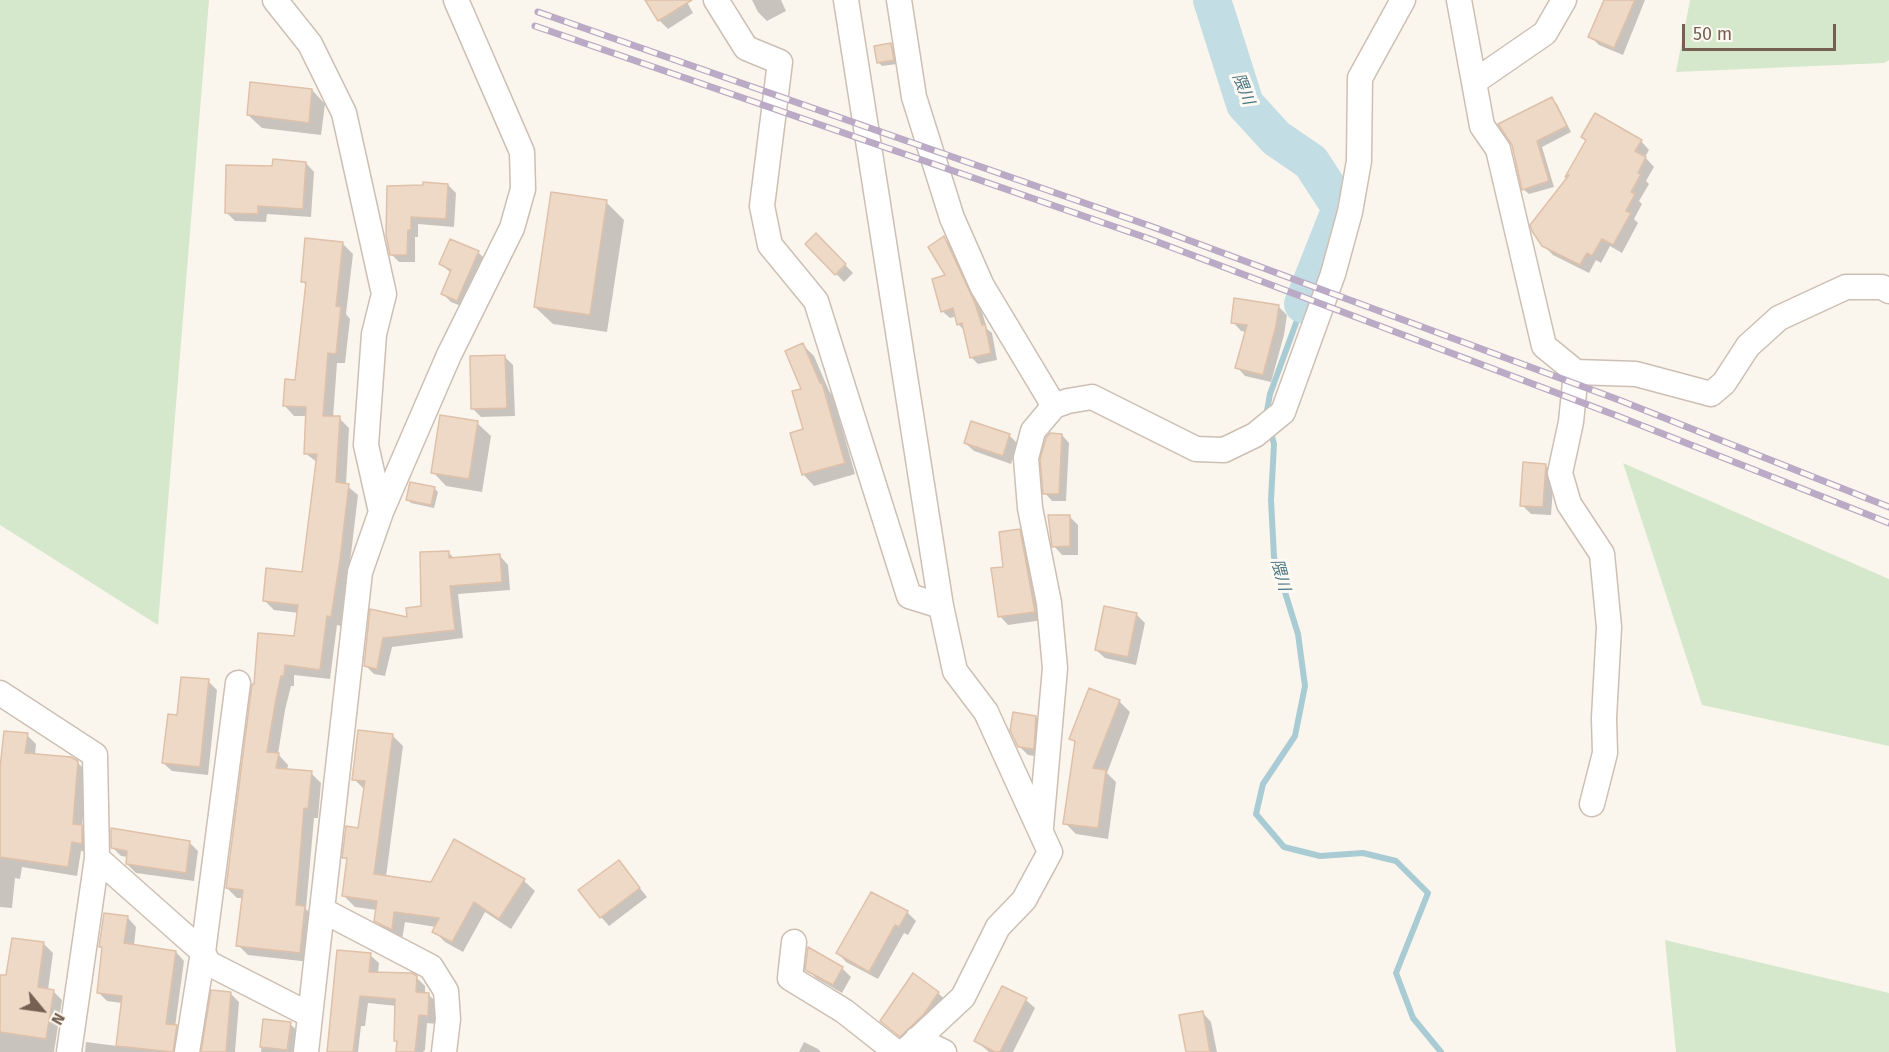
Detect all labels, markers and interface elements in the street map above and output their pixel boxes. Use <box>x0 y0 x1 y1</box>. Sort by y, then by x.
scale bar <box>1685 12 1840 50</box>
text: 50 m <box>1693 23 1732 45</box>
water label: 隈川 <box>1228 71 1258 107</box>
water label: 隈川 <box>1267 557 1293 593</box>
north arrow <box>12 980 72 1040</box>
text: N <box>47 1010 69 1028</box>

